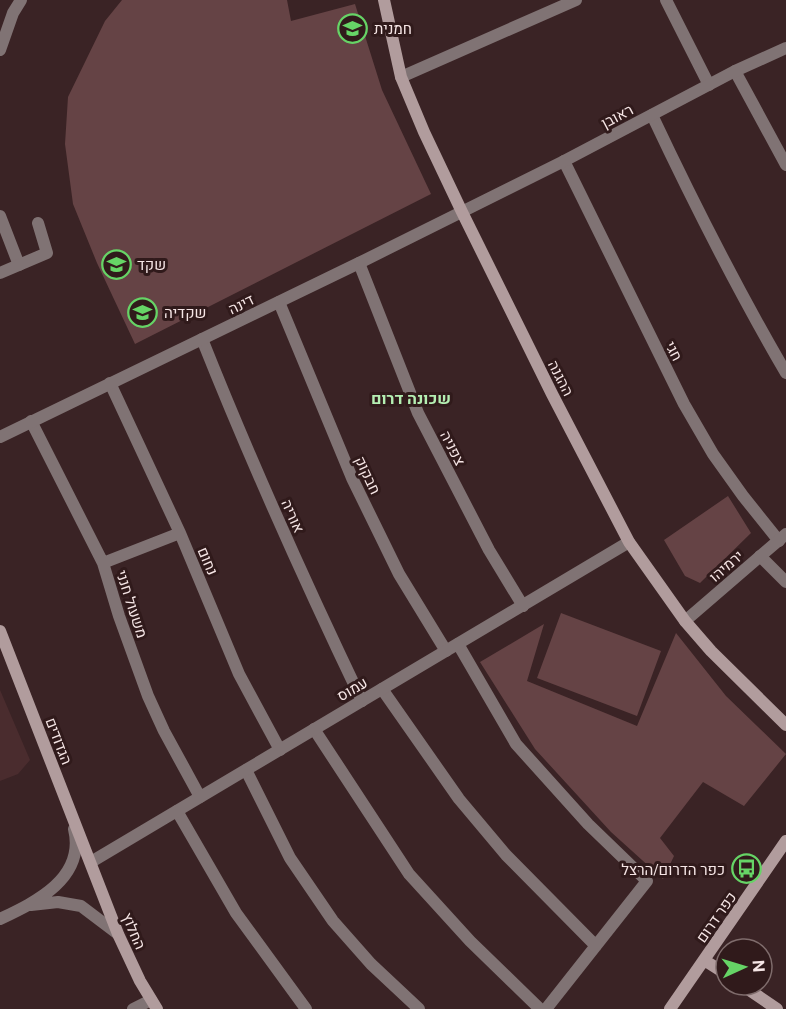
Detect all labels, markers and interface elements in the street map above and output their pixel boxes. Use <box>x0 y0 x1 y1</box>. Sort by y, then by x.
school or university icon: חמנית <box>337 12 369 44</box>
place label: חמנית <box>374 20 412 37</box>
street label: ראובן <box>598 101 636 131</box>
school or university icon: שקד <box>100 248 132 280</box>
place label: שקד <box>137 256 166 273</box>
street label: דינה <box>225 290 257 317</box>
school or university icon: שקדיה <box>127 296 159 328</box>
place label: שקדיה <box>164 304 206 321</box>
street label: חגי <box>662 338 686 364</box>
street label: ההגנה <box>545 357 577 399</box>
district label: שכונה דרום <box>371 389 451 408</box>
street label: צפניה <box>437 428 469 468</box>
street label: חבקוק <box>352 453 384 497</box>
street label: אוריה <box>278 497 308 535</box>
street label: נחום <box>195 545 221 577</box>
street label: ירמיהו <box>706 547 746 585</box>
street label: משעול חנני <box>113 568 151 640</box>
street label: עמוס <box>334 674 370 704</box>
street label: הגדודים <box>42 715 76 767</box>
bus stop icon: כפר הדרום/הרצל <box>730 853 762 885</box>
place label: כפר הדרום/הרצל <box>621 861 725 878</box>
street label: כפר דרום <box>693 889 739 945</box>
street label: החלוץ <box>119 910 149 952</box>
north arrow <box>714 937 774 997</box>
text: N <box>749 959 768 973</box>

